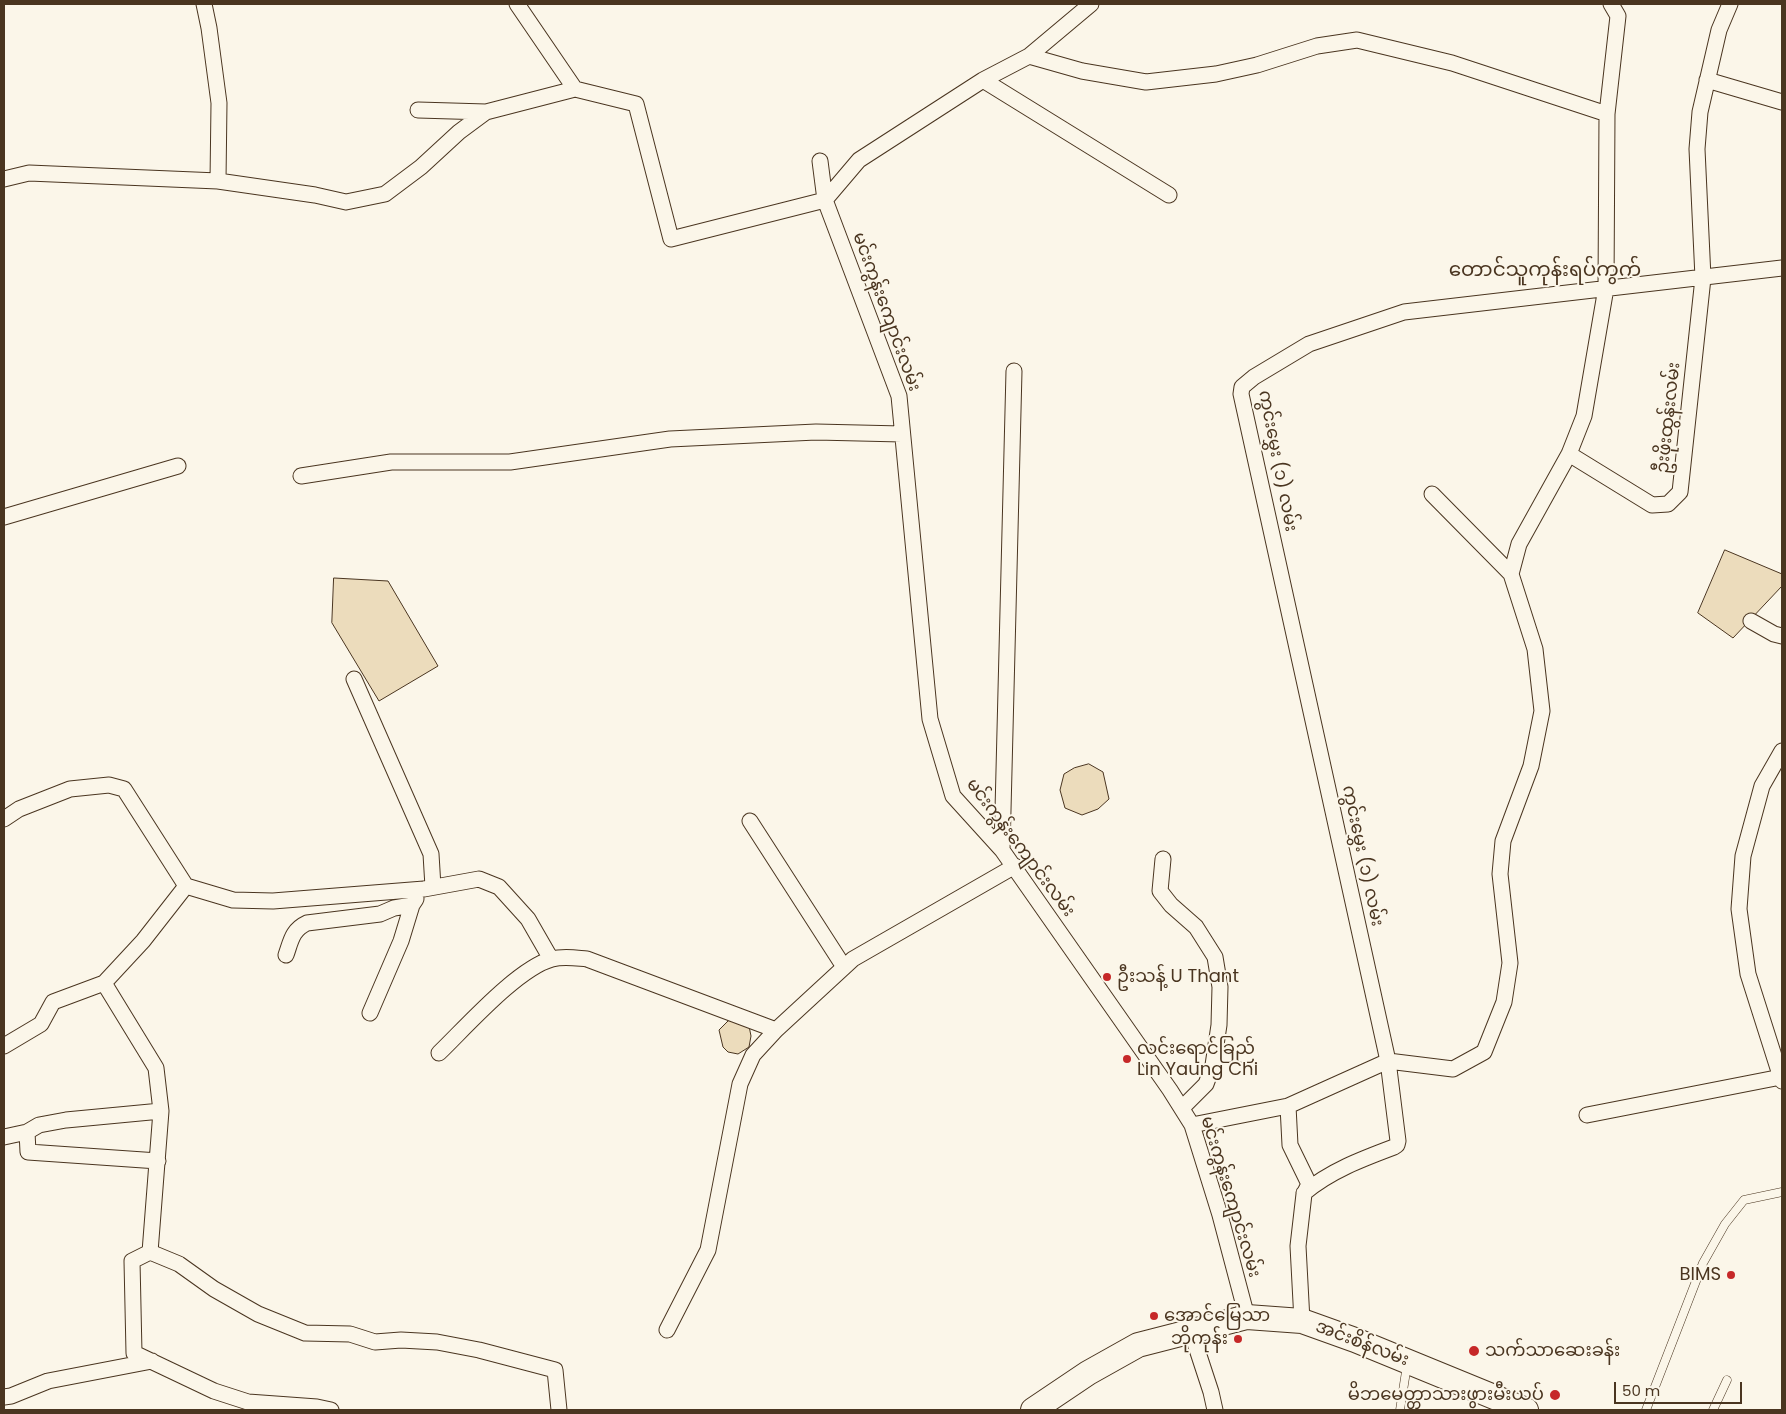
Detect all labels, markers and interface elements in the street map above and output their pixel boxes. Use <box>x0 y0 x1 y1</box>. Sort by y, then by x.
street label: မင်းကွန်းကျောင်းလမ်း <box>847 230 925 394</box>
district label: တောင်သူကုန်းရပ်ကွက် <box>1449 259 1641 283</box>
street label: ဦးဖိုးထွန်းလမ်း <box>1652 361 1686 475</box>
street label: ကွင်းမွှေး (၁) လမ်း <box>1253 389 1301 533</box>
street label: မင်းကွန်းကျောင်းလမ်း <box>961 775 1079 921</box>
street label: ကွင်းမွှေး (၁) လမ်း <box>1337 784 1387 928</box>
place label: ဦးသန့် U Thant <box>1117 966 1239 988</box>
marker: ဦးသန့် U Thant <box>1101 971 1113 983</box>
place label: လင်းရောင်ခြည် Lin Yaung Chi <box>1137 1038 1258 1080</box>
marker: လင်းရောင်ခြည် Lin Yaung Chi <box>1121 1053 1133 1065</box>
street label: မင်းကွန်းကျောင်းလမ်း <box>1195 1114 1265 1280</box>
place label: BIMS <box>1679 1264 1721 1286</box>
marker: BIMS <box>1725 1269 1737 1281</box>
place label: အောင်မြေသာ <box>1164 1305 1270 1327</box>
marker: အောင်မြေသာ <box>1148 1310 1160 1322</box>
street label: အင်းစိန်လမ်း <box>1312 1316 1412 1372</box>
place label: ဘိုကုန်း <box>1171 1328 1228 1350</box>
marker: ဘိုကုန်း <box>1232 1333 1244 1345</box>
place label: သက်သာဆေးခန်း <box>1485 1340 1620 1362</box>
marker: သက်သာဆေးခန်း <box>1467 1344 1481 1358</box>
scale bar <box>1616 1372 1744 1404</box>
text: 50 m <box>1622 1380 1660 1401</box>
place label: မိဘမေတ္တာသားဖွားမီးယပ် <box>1348 1384 1544 1406</box>
marker: မိဘမေတ္တာသားဖွားမီးယပ် <box>1548 1388 1562 1402</box>

